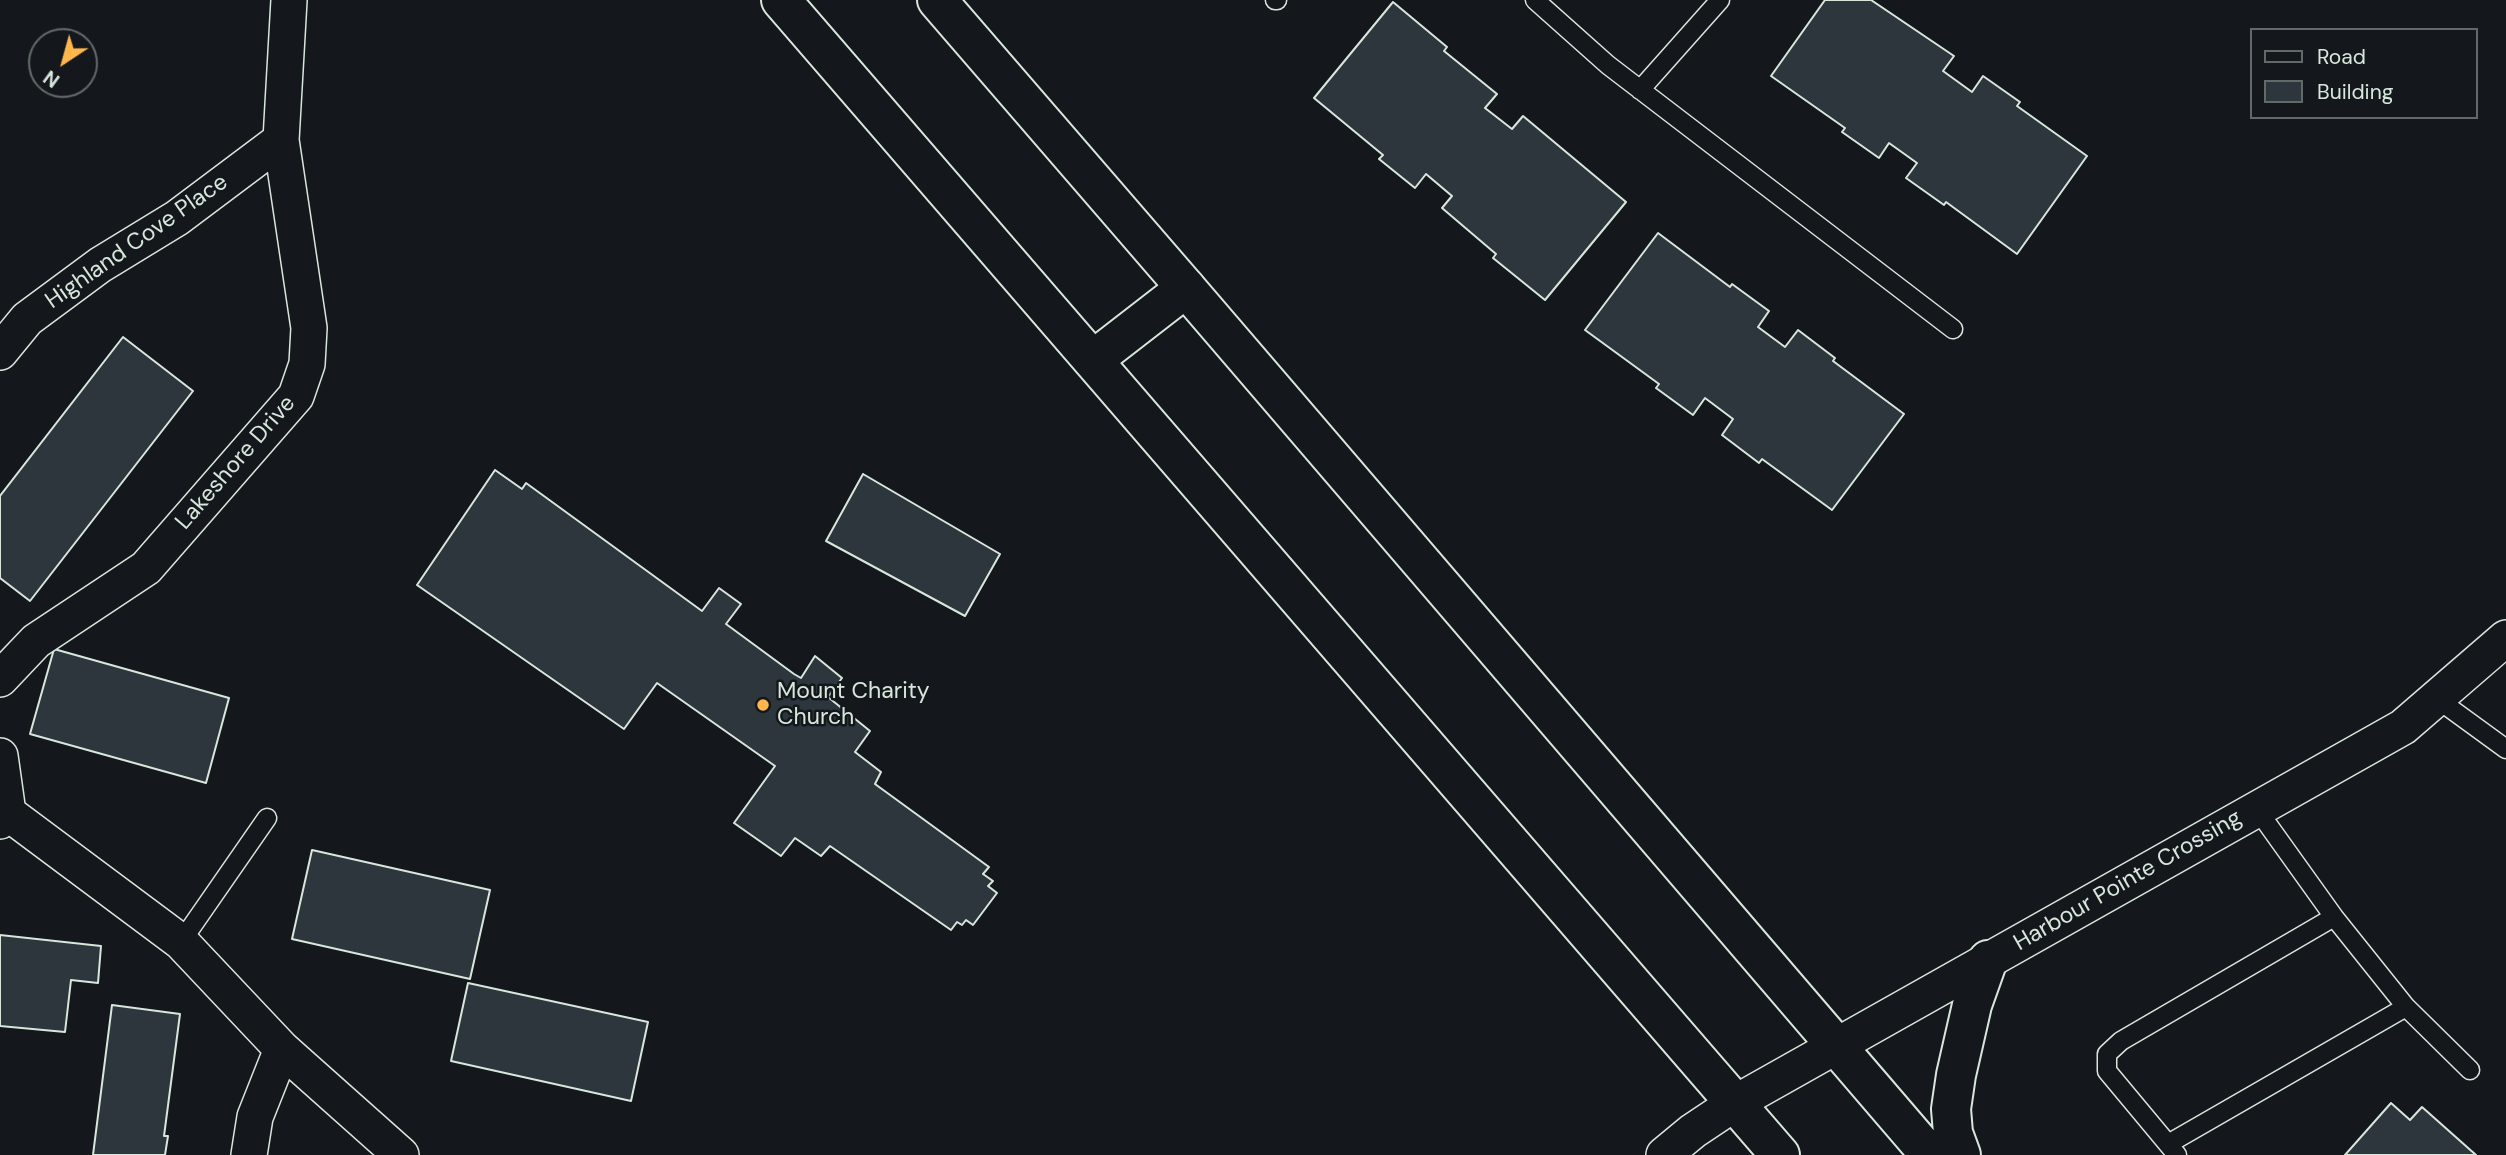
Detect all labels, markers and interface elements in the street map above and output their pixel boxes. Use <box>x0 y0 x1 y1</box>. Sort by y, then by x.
north arrow <box>28 28 98 98</box>
legend <box>2250 28 2478 119</box>
text: Road <box>2317 43 2366 71</box>
text: N <box>39 65 64 93</box>
text: Building <box>2317 78 2393 106</box>
street label: Highland Cove Place <box>41 169 233 315</box>
street label: Lakeshore Drive <box>170 390 302 536</box>
place label: Mount Charity Church <box>777 678 930 732</box>
marker: Mount Charity Church <box>755 697 771 713</box>
street label: Harbour Pointe Crossing <box>2009 804 2247 958</box>

